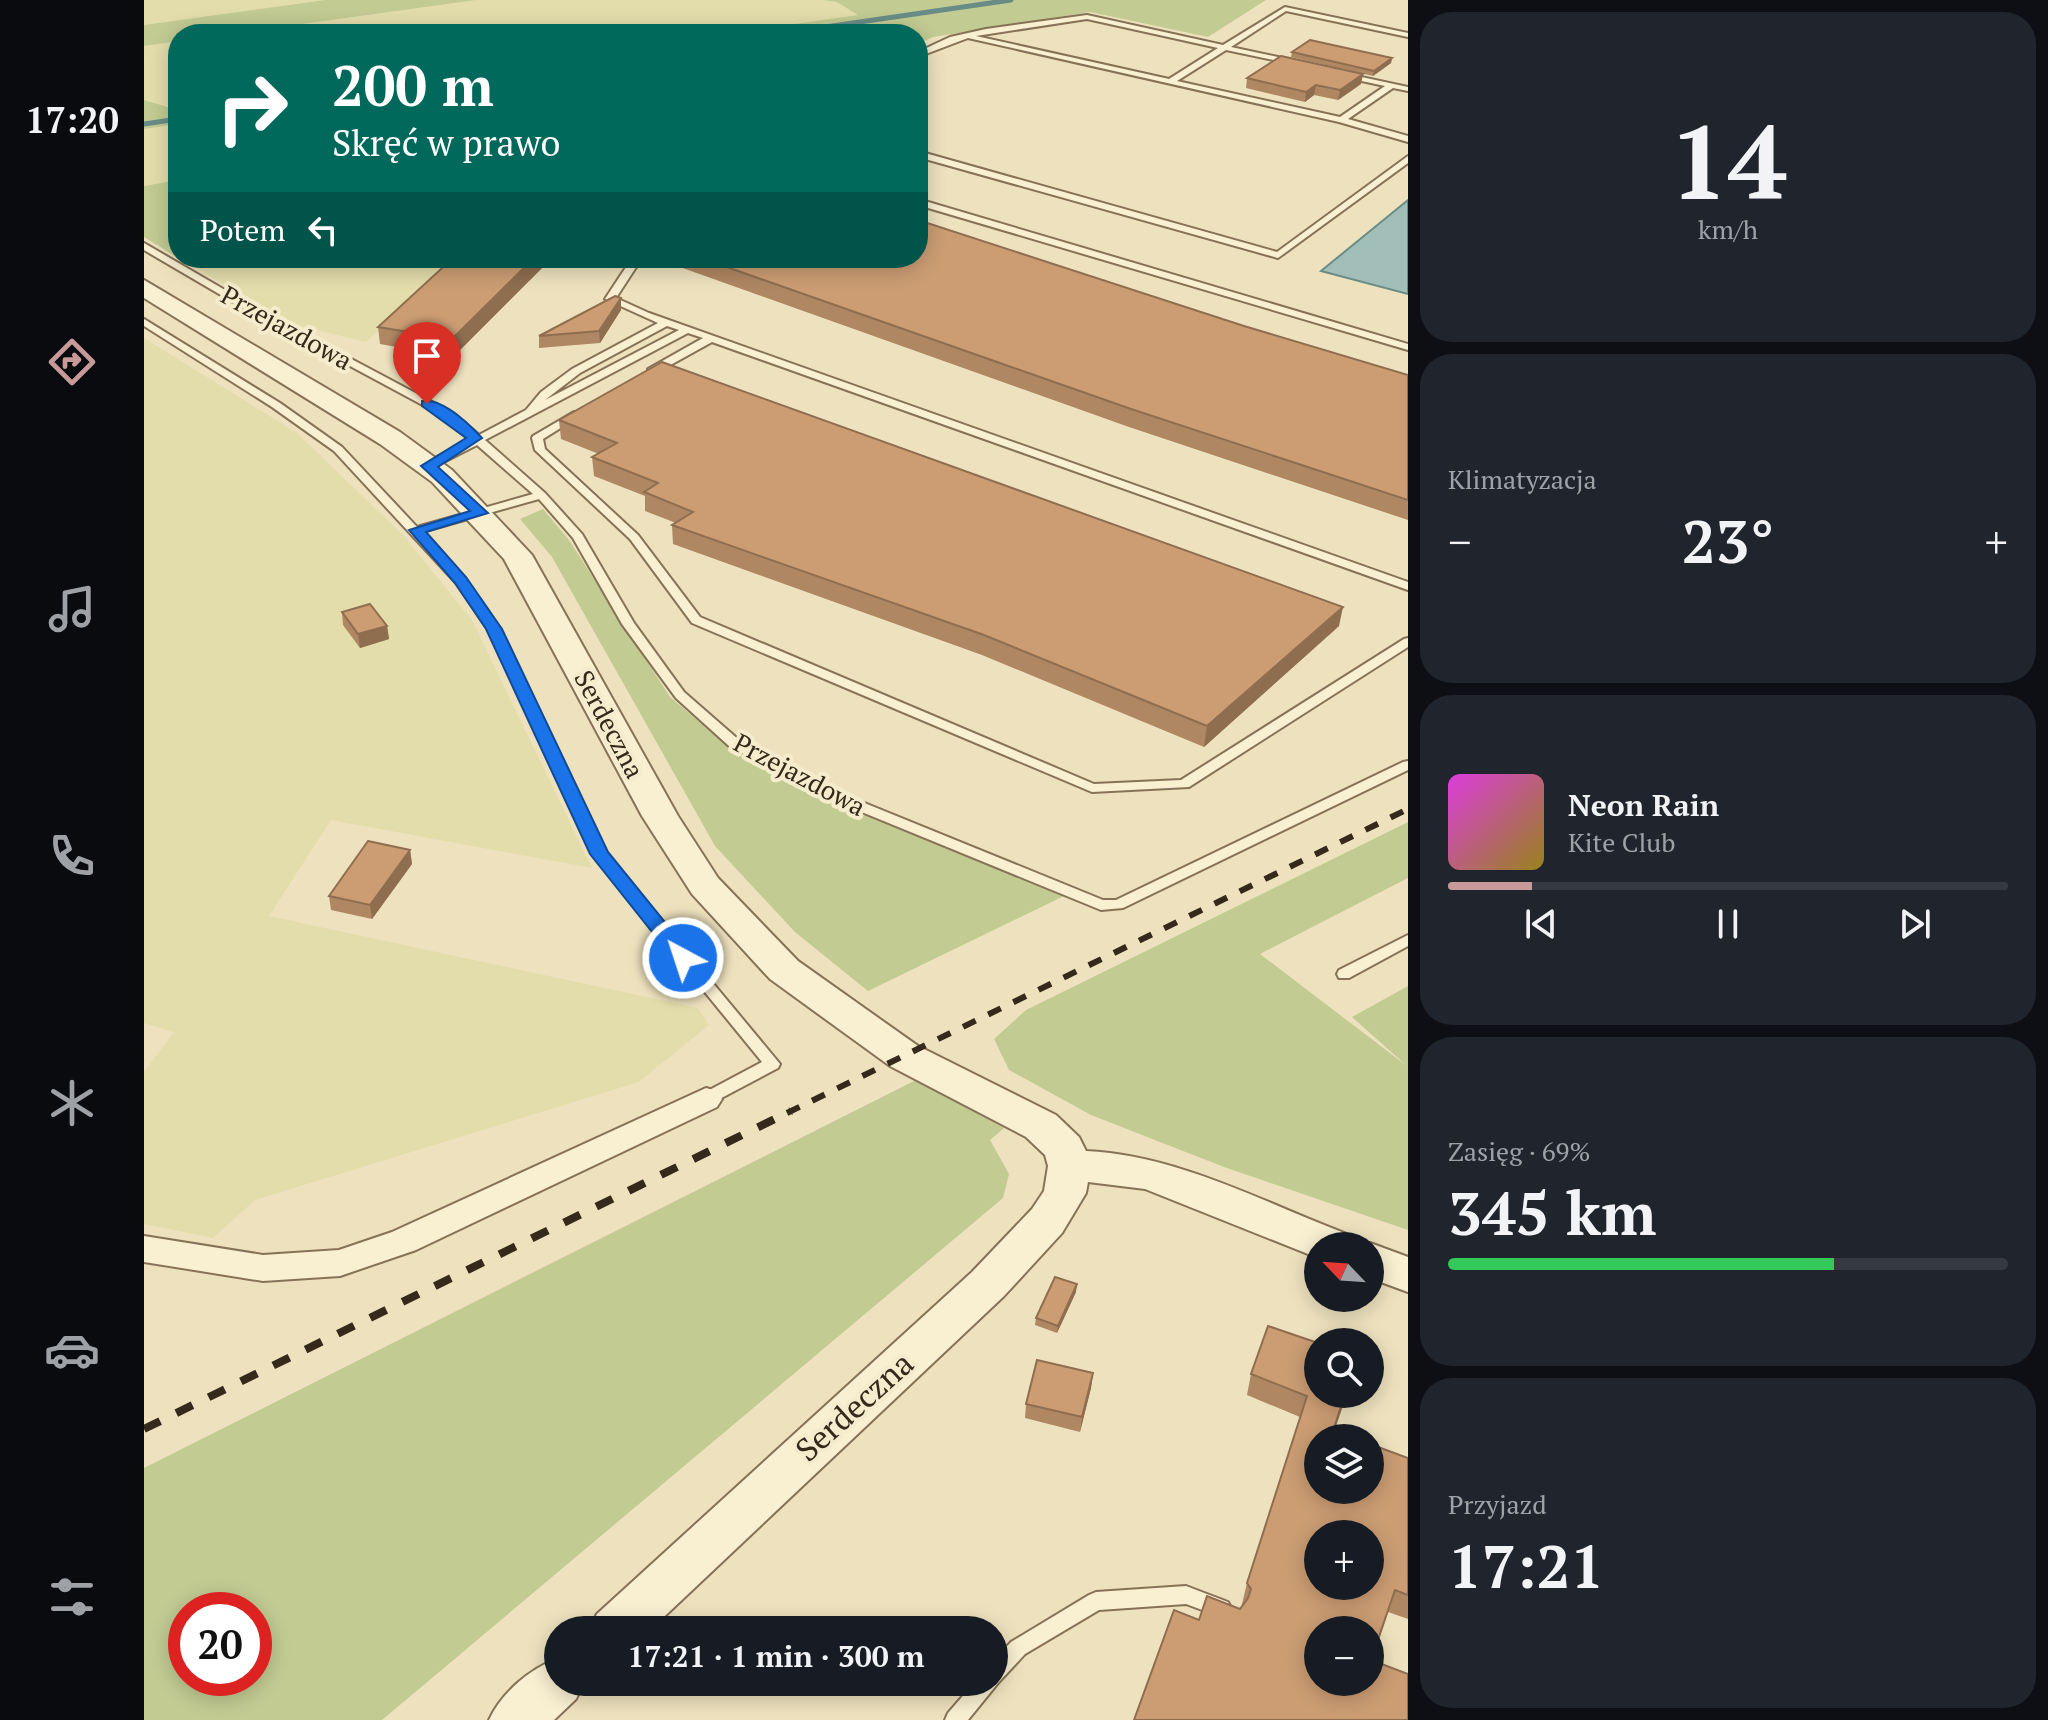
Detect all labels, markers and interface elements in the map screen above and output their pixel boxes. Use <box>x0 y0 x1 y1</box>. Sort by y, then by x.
text: 200 m <box>332 48 494 122</box>
icon: right <box>200 56 304 160</box>
text: 14 <box>1669 91 1787 229</box>
text: 17:20 <box>25 96 119 143</box>
text: Skręć w prawo <box>332 119 560 166</box>
icon: left <box>301 208 345 252</box>
text: Potem <box>200 210 285 250</box>
text: km/h <box>1698 212 1758 246</box>
street label: Przejazdowa <box>215 277 359 377</box>
pin <box>393 322 461 404</box>
icon: directions <box>44 334 100 390</box>
icon: arrive <box>405 334 449 378</box>
text: Klimatyzacja <box>1448 462 1597 496</box>
text: 23° <box>1682 501 1774 580</box>
text: − <box>1448 512 1471 571</box>
text: + <box>1985 512 2008 571</box>
icon: music <box>44 581 100 637</box>
street label: Serdeczna <box>567 664 653 784</box>
street label: Przejazdowa <box>728 725 872 823</box>
text: Neon Rain <box>1568 785 1719 825</box>
text: Kite Club <box>1568 825 1675 859</box>
icon: phone <box>44 828 100 884</box>
icon: previous <box>1519 902 1563 946</box>
icon: pause <box>1706 902 1750 946</box>
icon: next <box>1893 902 1937 946</box>
position arrow <box>641 916 725 1000</box>
icon: climate <box>44 1075 100 1131</box>
text: Zasięg · 69% <box>1448 1134 1590 1168</box>
text: 345 km <box>1448 1173 1656 1252</box>
north arrow <box>1304 1232 1384 1312</box>
map controls <box>1304 1232 1384 1696</box>
icon: car <box>44 1322 100 1378</box>
button: search <box>1304 1328 1384 1408</box>
street label: Serdeczna <box>786 1342 922 1470</box>
button: layers <box>1304 1424 1384 1504</box>
text: Przyjazd <box>1448 1487 1547 1521</box>
button: + <box>1304 1520 1384 1600</box>
text: 17:21 <box>1448 1526 1604 1605</box>
icon: filters <box>44 1569 100 1625</box>
speed limit sign: 20 <box>168 1592 272 1696</box>
button: − <box>1304 1616 1384 1696</box>
text: 17:21 · 1 min · 300 m <box>628 1636 924 1676</box>

